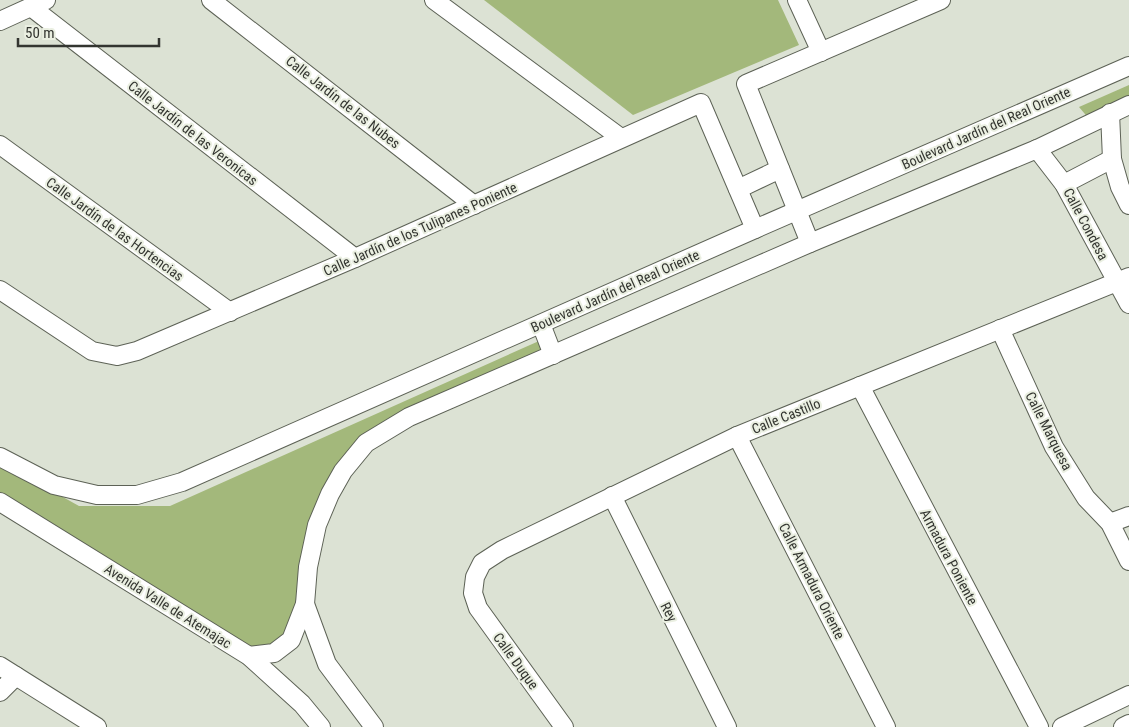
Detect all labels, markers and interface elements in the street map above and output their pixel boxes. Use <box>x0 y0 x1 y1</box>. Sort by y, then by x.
scale bar <box>18 15 159 47</box>
text: 50 m <box>25 24 55 42</box>
street label: Calle Jardín de las Nubes <box>283 53 403 151</box>
street label: Calle Jardín de las Veronicas <box>125 78 261 188</box>
street label: Boulevard Jardín del Real Oriente <box>899 83 1073 172</box>
street label: Calle Jardín de las Hortencias <box>43 174 187 284</box>
street label: Calle Jardín de los Tulipanes Poniente <box>321 179 520 279</box>
street label: Calle Condesa <box>1060 185 1112 263</box>
street label: Boulevard Jardín del Real Oriente <box>528 246 702 335</box>
street label: Calle Marquesa <box>1022 389 1076 473</box>
street label: Calle Castillo <box>749 395 823 437</box>
street label: Armadura Poniente <box>917 506 981 608</box>
street label: Calle Armadura Oriente <box>776 520 848 642</box>
street label: Avenida Valle de Atemajac <box>102 560 234 652</box>
street label: Rey <box>657 600 681 625</box>
street label: Calle Duque <box>490 630 542 693</box>

